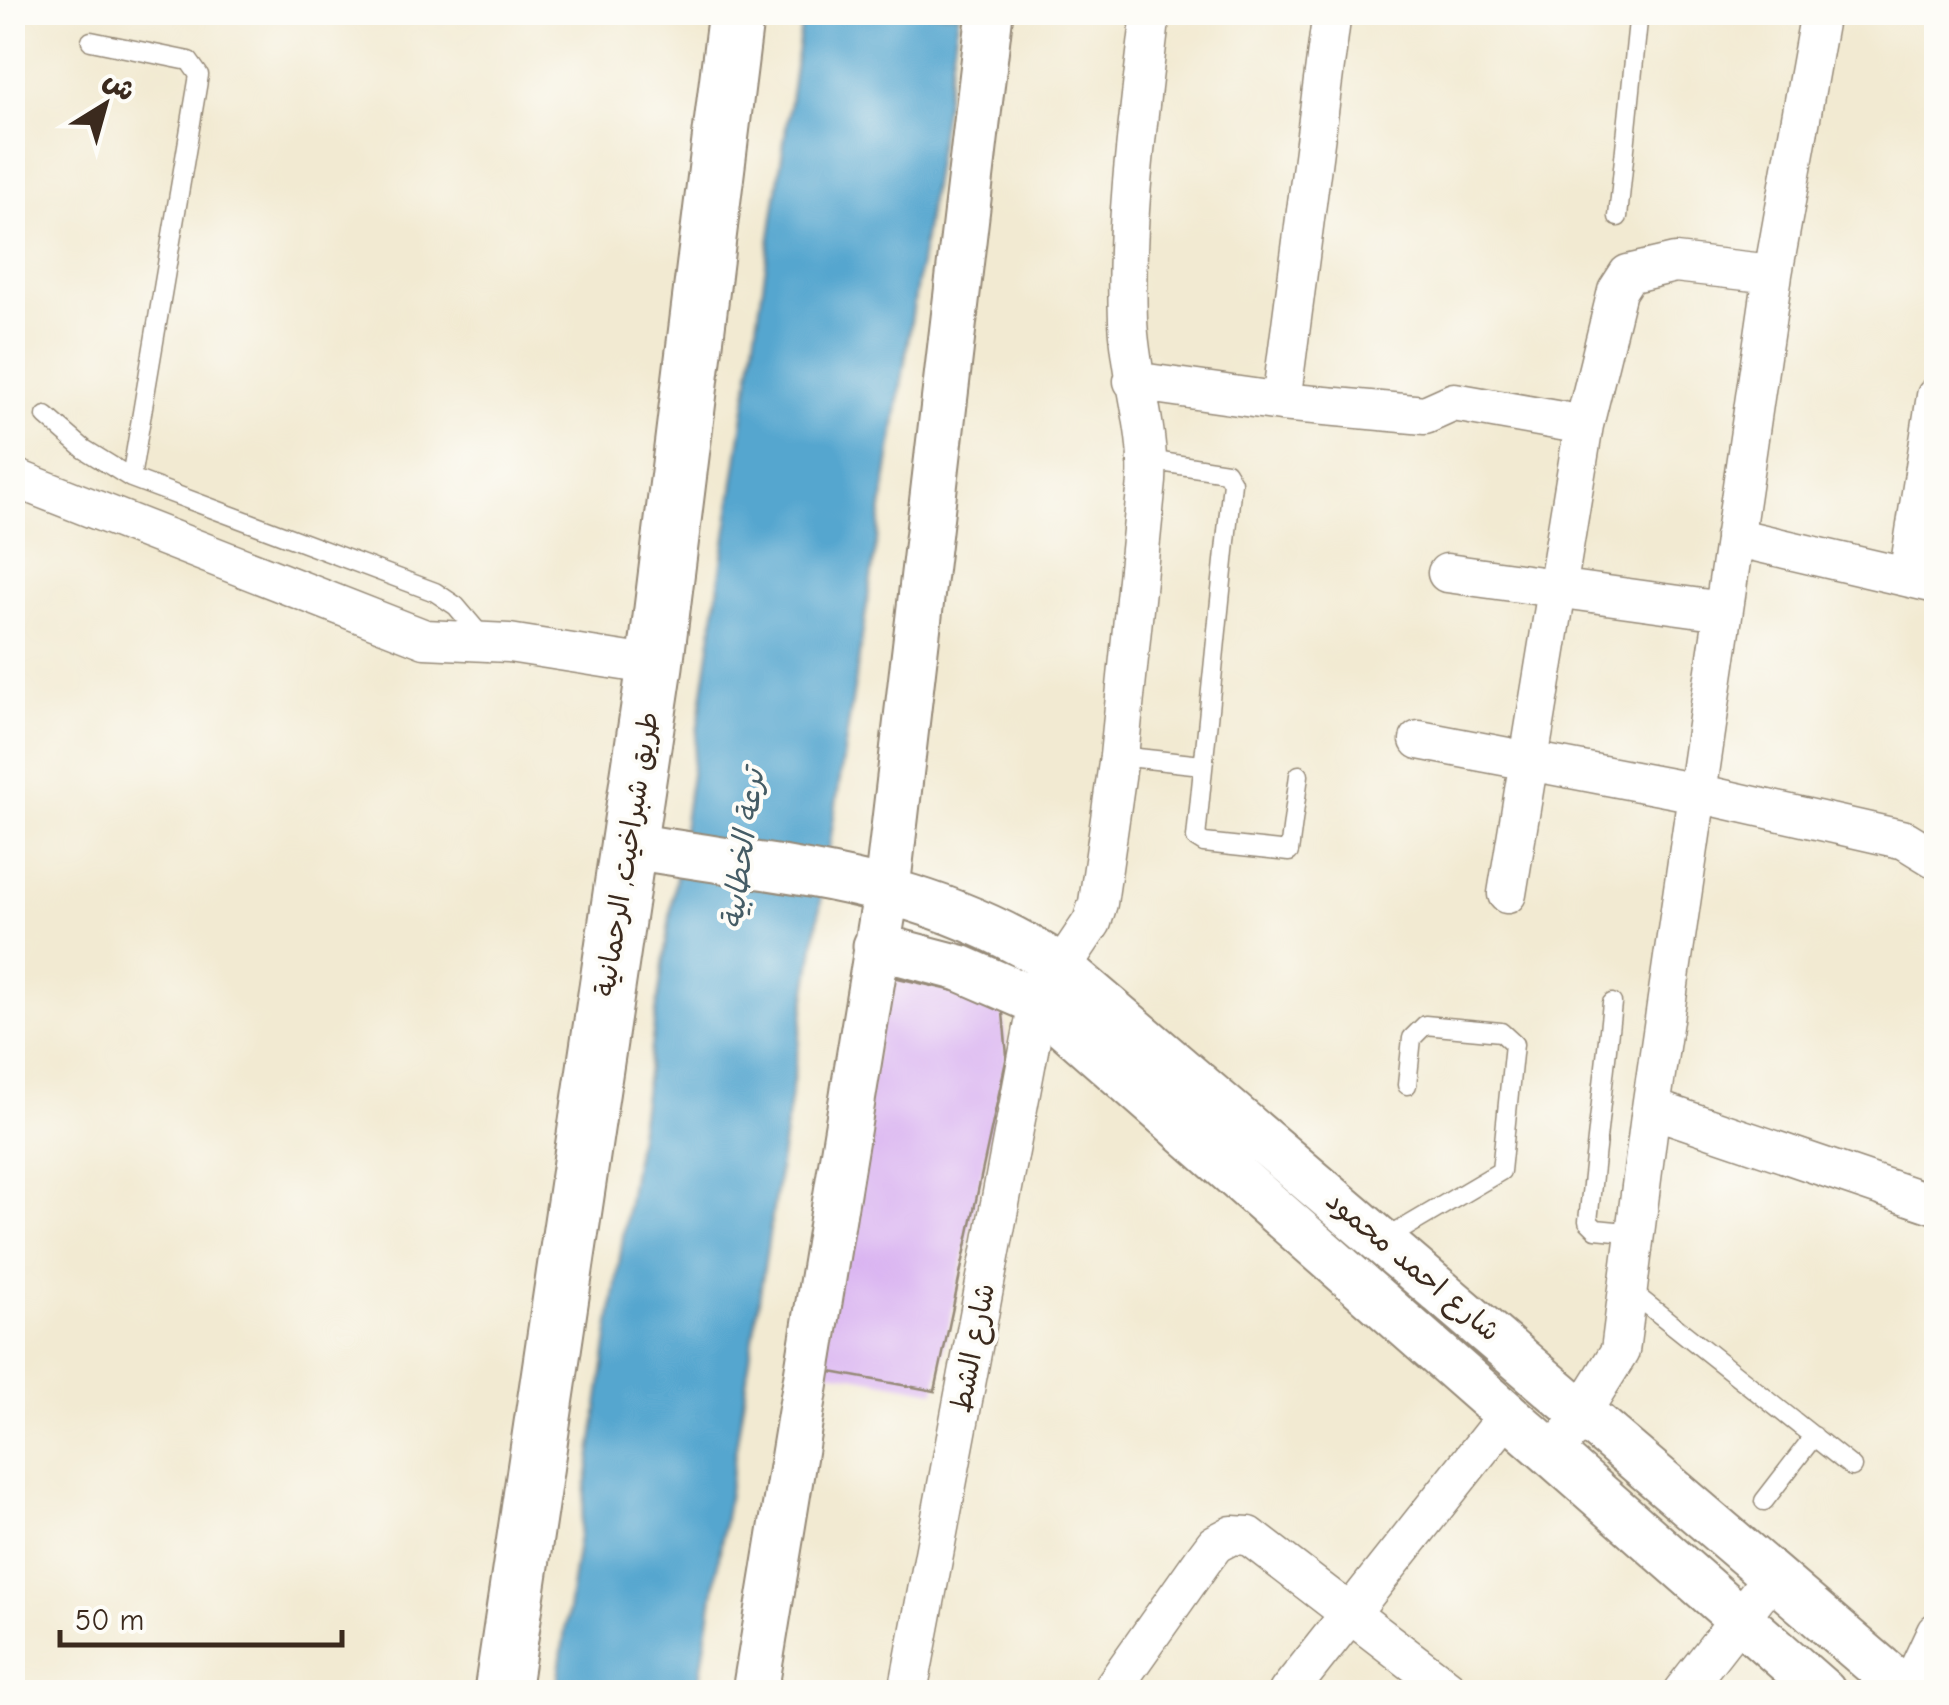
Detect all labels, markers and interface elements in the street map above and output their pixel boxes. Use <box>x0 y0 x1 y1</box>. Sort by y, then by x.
north arrow <box>55 55 155 155</box>
text: ش <box>98 64 141 108</box>
street label: طريق شبراخيت, الرحمانية <box>589 710 666 999</box>
water label: ترعة الخطابية <box>714 762 772 931</box>
street label: شارع احمد محمود <box>1318 1184 1506 1350</box>
street label: شارع الشط <box>945 1281 1004 1416</box>
scale bar <box>60 1585 342 1647</box>
text: 50 m <box>75 1603 144 1638</box>

